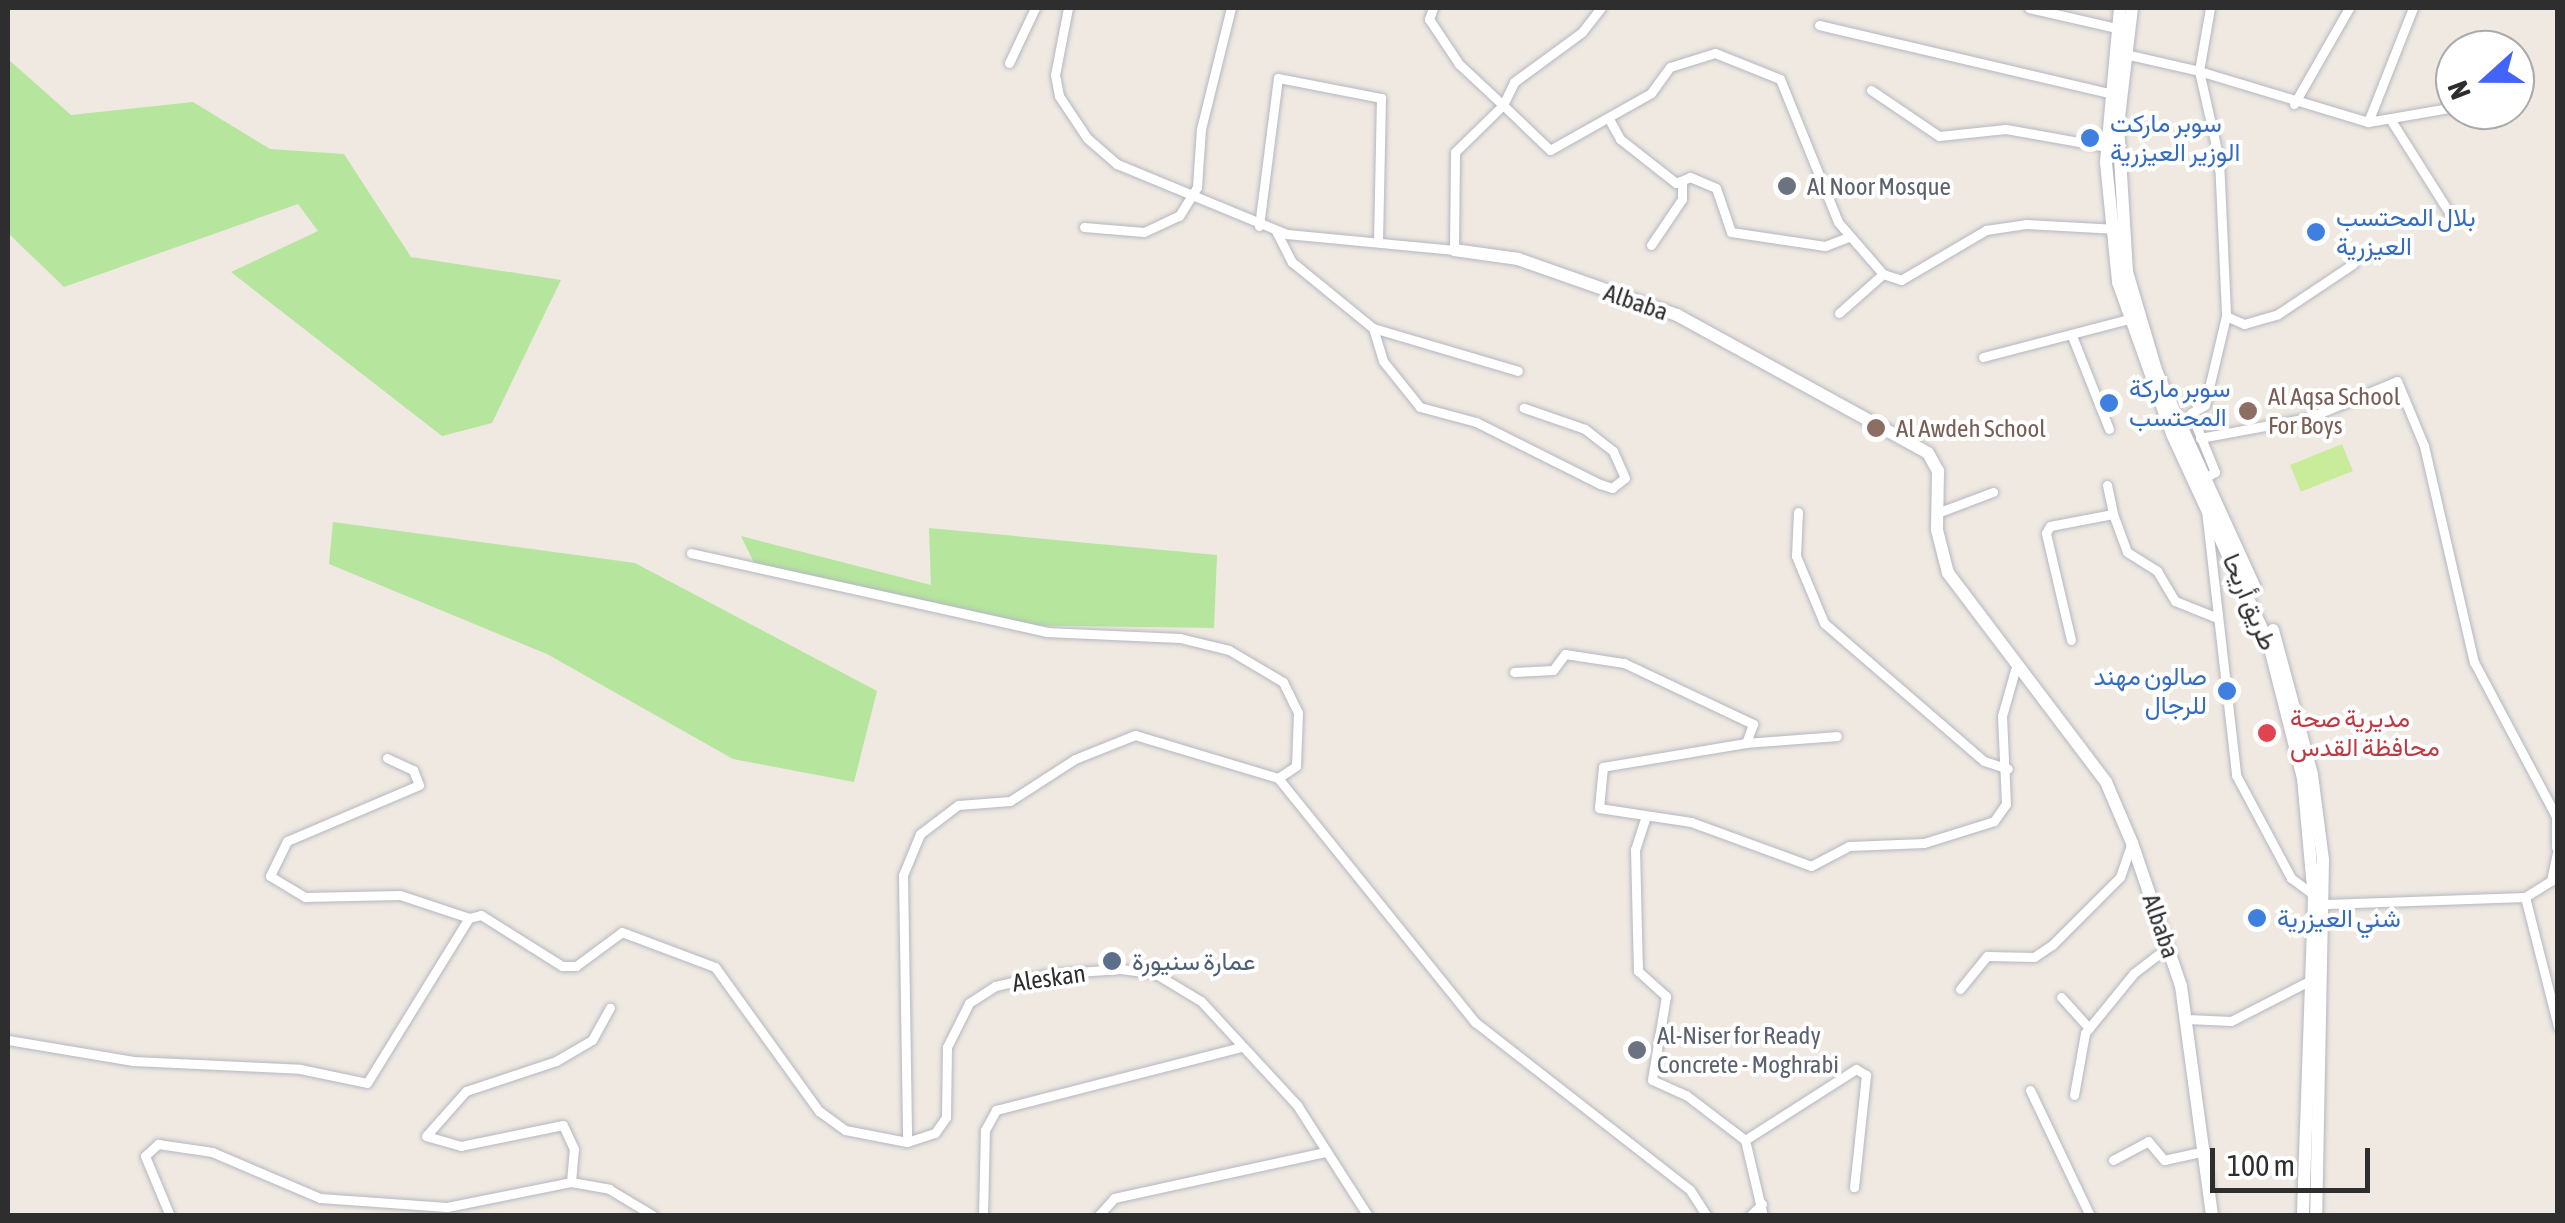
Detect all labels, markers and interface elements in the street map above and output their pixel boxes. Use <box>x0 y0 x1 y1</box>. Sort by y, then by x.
north arrow <box>2435 30 2535 130</box>
text: N <box>2441 77 2477 103</box>
place label: سوبر ماركت الوزير العيزرية <box>2110 109 2240 168</box>
marker: سوبر ماركت الوزير العيزرية <box>2079 127 2101 149</box>
place label: Al Noor Mosque <box>1807 171 1951 201</box>
marker: Al Noor Mosque <box>1776 175 1798 197</box>
place label: بلال المحتسب العيزرية <box>2336 203 2476 262</box>
marker: بلال المحتسب العيزرية <box>2305 221 2327 243</box>
street label: Albaba <box>1600 277 1672 327</box>
place label: سوبر ماركة المحتسب <box>2129 374 2230 433</box>
place label: Al Aqsa School For Boys <box>2268 382 2400 441</box>
marker: سوبر ماركة المحتسب <box>2098 392 2120 414</box>
marker: Al Aqsa School For Boys <box>2237 400 2259 422</box>
place label: Al Awdeh School <box>1896 413 2046 443</box>
marker: Al Awdeh School <box>1865 417 1887 439</box>
street label: طريق أريحا <box>2216 549 2284 655</box>
place label: صالون مهند للرجال <box>2093 662 2207 721</box>
marker: صالون مهند للرجال <box>2216 680 2238 702</box>
place label: مديرية صحة محافظة القدس <box>2290 704 2440 763</box>
marker: مديرية صحة محافظة القدس <box>2254 720 2280 746</box>
street label: Albaba <box>2136 890 2186 962</box>
place label: شني العيزرية <box>2277 903 2401 933</box>
marker: شني العيزرية <box>2246 907 2268 929</box>
place label: عمارة سنيورة <box>1132 946 1256 976</box>
marker: عمارة سنيورة <box>1101 950 1123 972</box>
street label: Aleskan <box>1010 958 1088 998</box>
place label: Al-Niser for Ready Concrete - Moghrabi <box>1657 1021 1839 1080</box>
marker: Al-Niser for Ready Concrete - Moghrabi <box>1626 1039 1648 1061</box>
scale bar <box>2215 1128 2375 1190</box>
text: 100 m <box>2227 1148 2295 1182</box>

